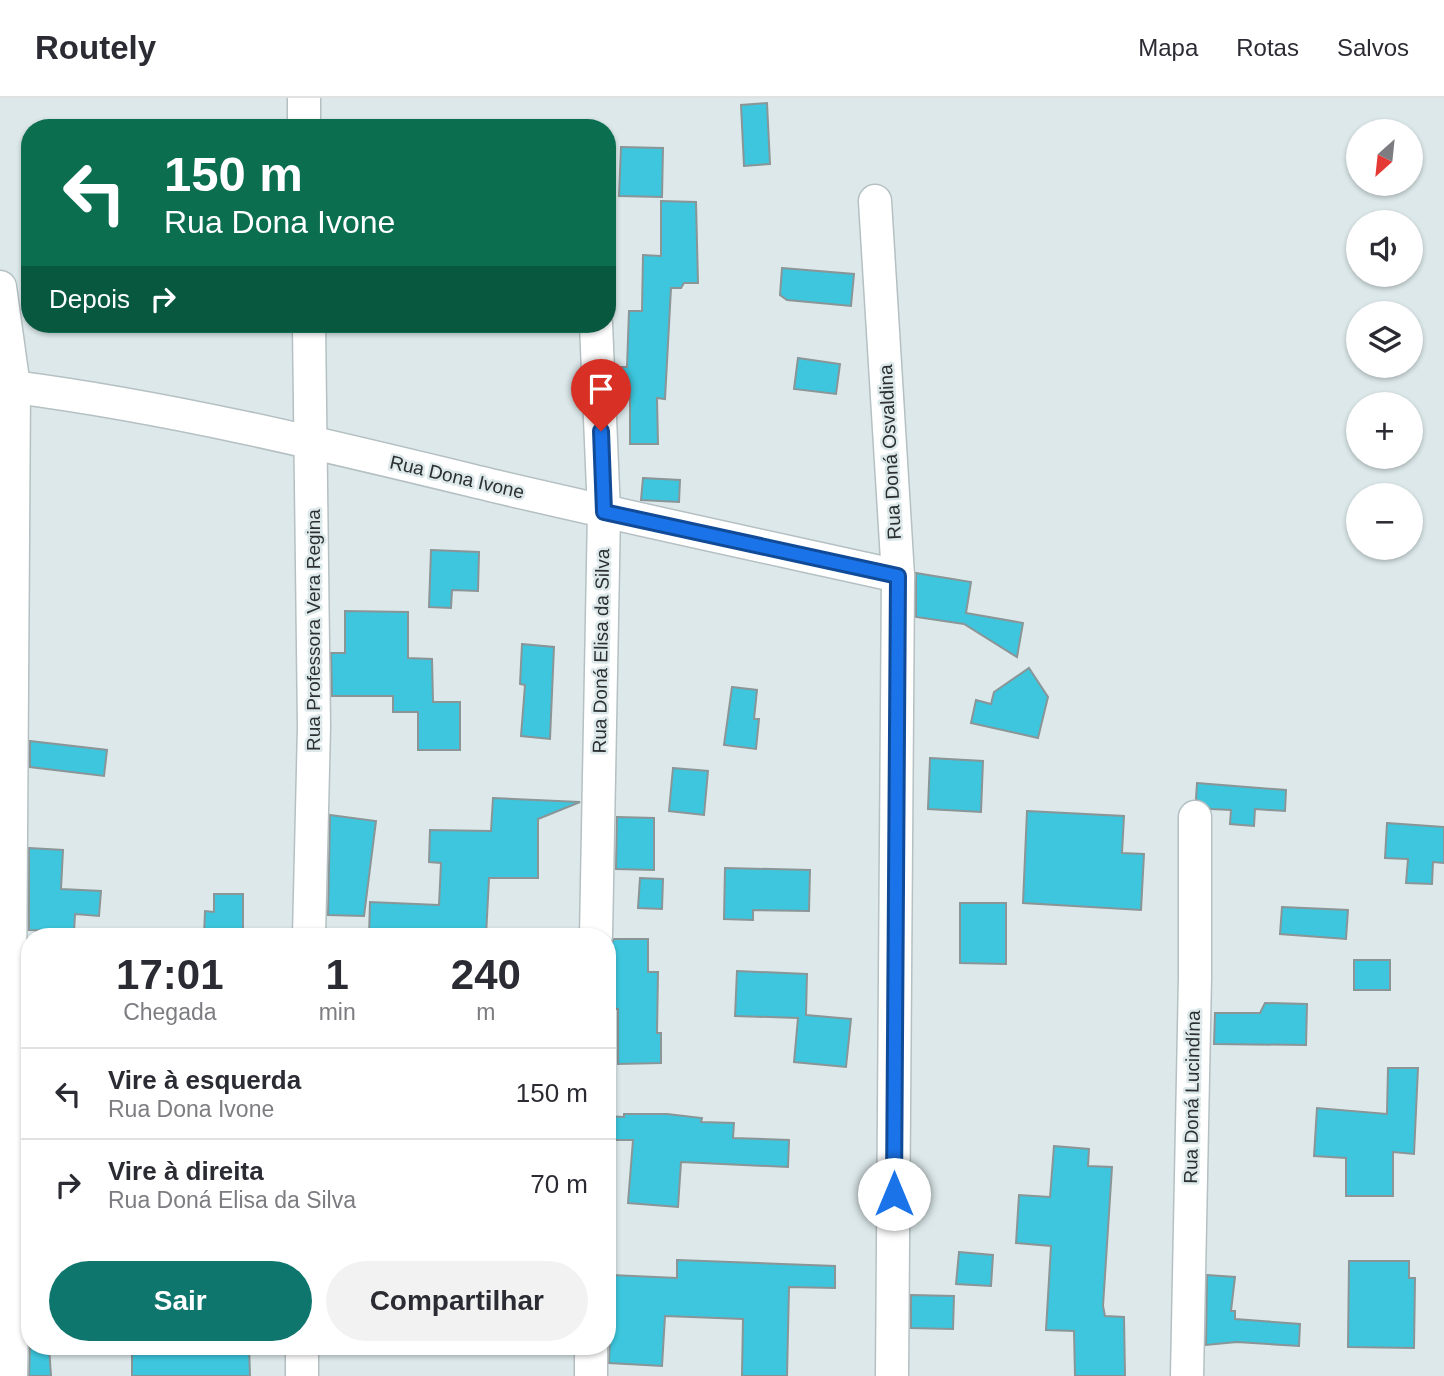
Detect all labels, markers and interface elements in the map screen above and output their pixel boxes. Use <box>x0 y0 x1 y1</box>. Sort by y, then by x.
text: Routely <box>35 29 156 66</box>
text: Mapa <box>1138 34 1198 61</box>
text: Rotas <box>1236 34 1299 61</box>
text: Salvos <box>1337 34 1409 61</box>
north arrow <box>1346 119 1423 196</box>
map controls <box>1346 119 1423 560</box>
icon: left <box>49 147 140 238</box>
text: 150 m <box>164 147 303 201</box>
text: Rua Dona Ivone <box>164 204 395 240</box>
button: sound <box>1346 210 1423 287</box>
icon: right <box>144 280 182 318</box>
text: Depois <box>49 284 130 314</box>
button: layers <box>1346 301 1423 378</box>
pin <box>571 359 631 431</box>
street label: Rua Doná Osvaldina <box>875 363 905 540</box>
icon: arrive <box>582 370 620 408</box>
button: + <box>1346 392 1423 469</box>
street label: Rua Dona Ivone <box>388 451 526 503</box>
button: − <box>1346 483 1423 560</box>
street label: Rua Professora Vera Regina <box>303 509 324 751</box>
street label: Rua Doná Elisa da Silva <box>589 548 613 754</box>
text: 17:01 <box>116 951 224 998</box>
text: 1 <box>325 951 349 998</box>
text: 240 <box>451 951 521 998</box>
text: Chegada <box>123 999 217 1025</box>
text: min <box>319 999 356 1025</box>
text: m <box>476 999 495 1025</box>
street label: Rua Doná Lucindína <box>1180 1010 1204 1184</box>
text: Vire à esquerda <box>108 1065 301 1095</box>
icon: left <box>49 1075 87 1113</box>
text: 150 m <box>516 1078 588 1108</box>
text: Rua Dona Ivone <box>108 1096 274 1122</box>
text: Vire à direita <box>108 1156 264 1186</box>
position arrow <box>857 1157 931 1231</box>
icon: right <box>49 1166 87 1204</box>
text: 70 m <box>530 1169 588 1199</box>
text: Rua Doná Elisa da Silva <box>108 1187 356 1213</box>
button: Sair <box>49 1261 312 1341</box>
button: Compartilhar <box>326 1261 588 1341</box>

